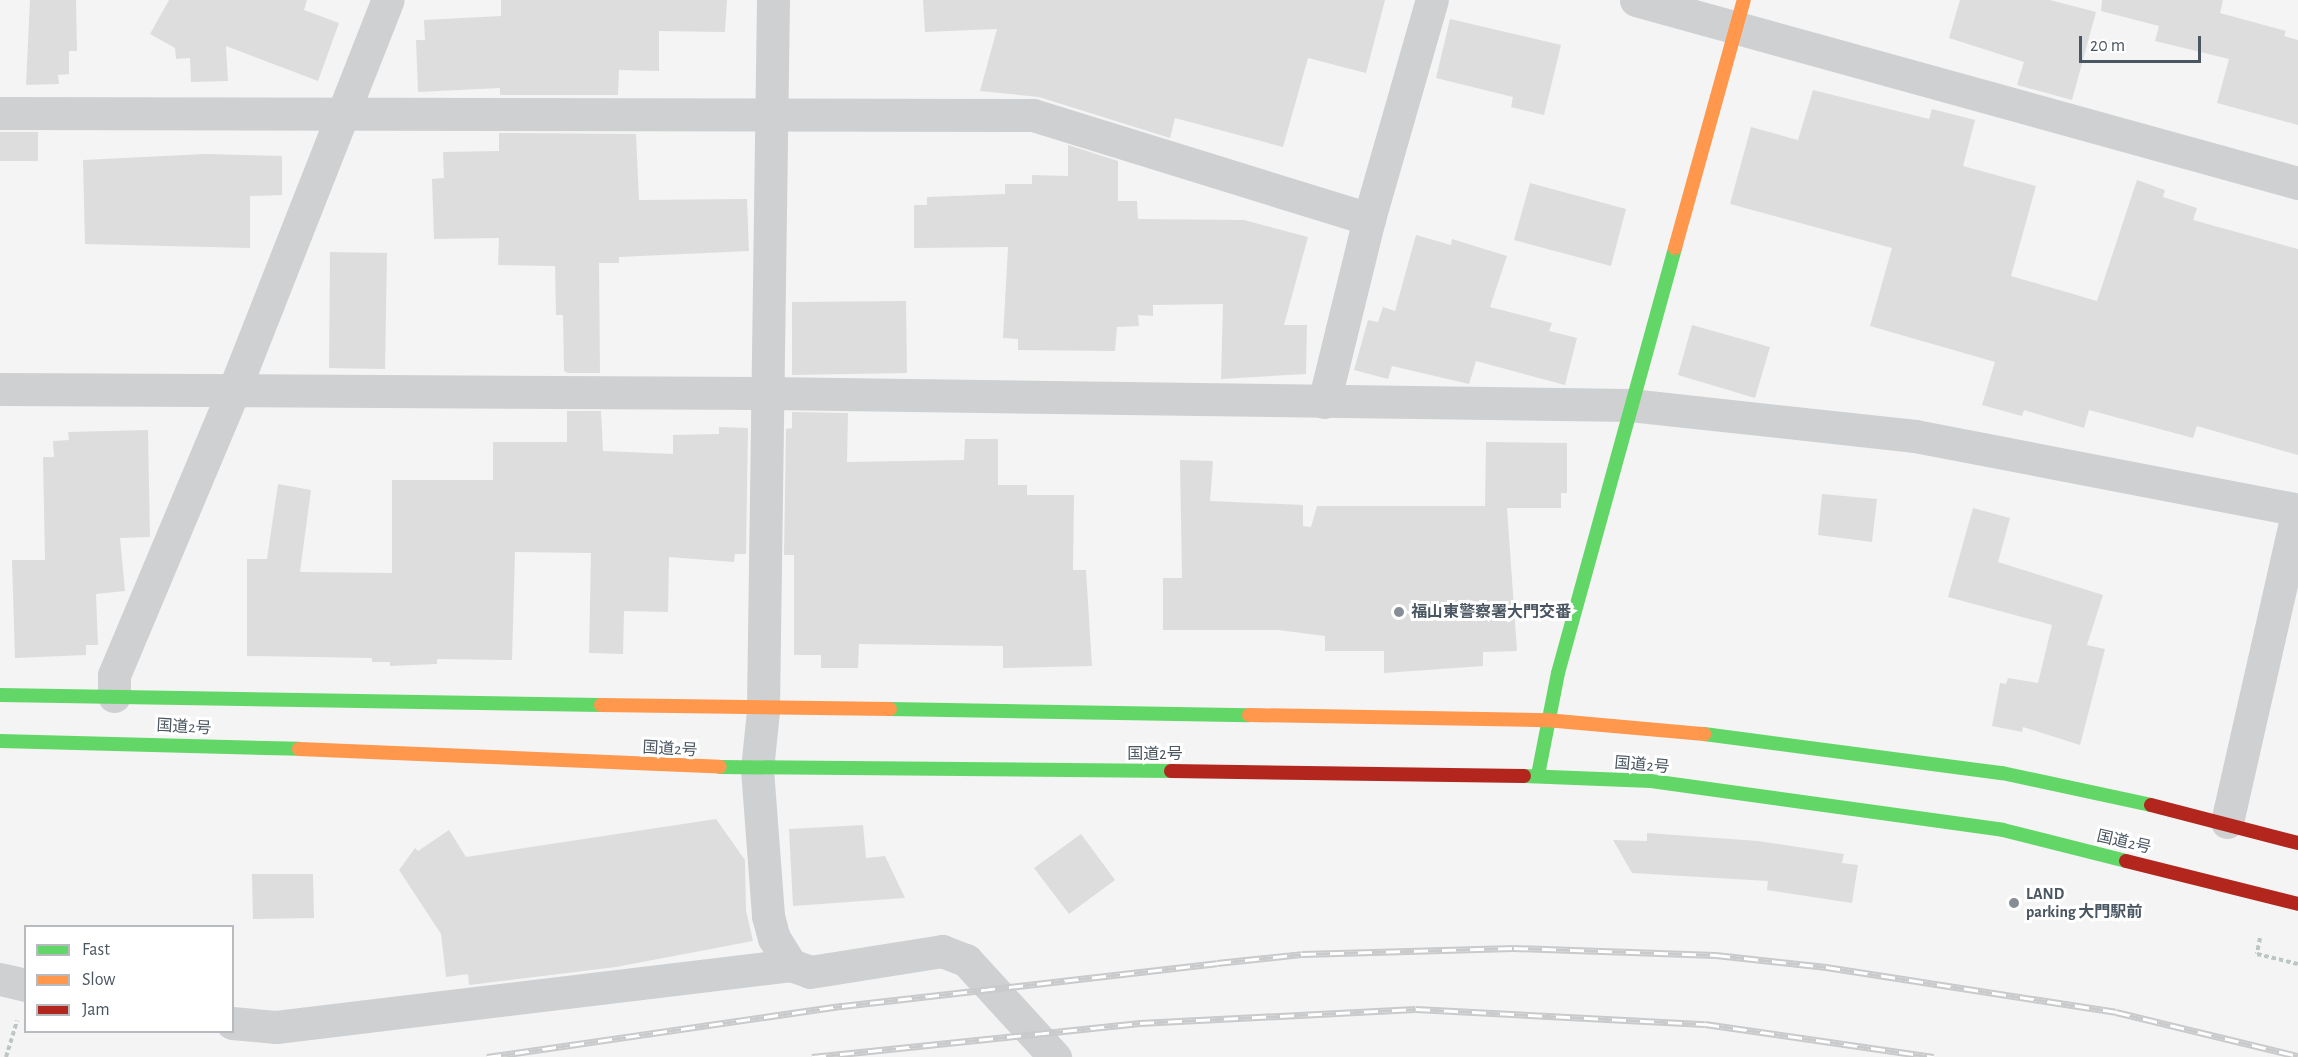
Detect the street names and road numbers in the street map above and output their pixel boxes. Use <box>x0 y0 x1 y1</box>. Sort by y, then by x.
street label: 国道2号 <box>156 716 212 738</box>
street label: 国道2号 <box>642 738 698 760</box>
street label: 国道2号 <box>1127 744 1183 764</box>
street label: 国道2号 <box>1614 753 1670 777</box>
street label: 国道2号 <box>2095 826 2153 858</box>

